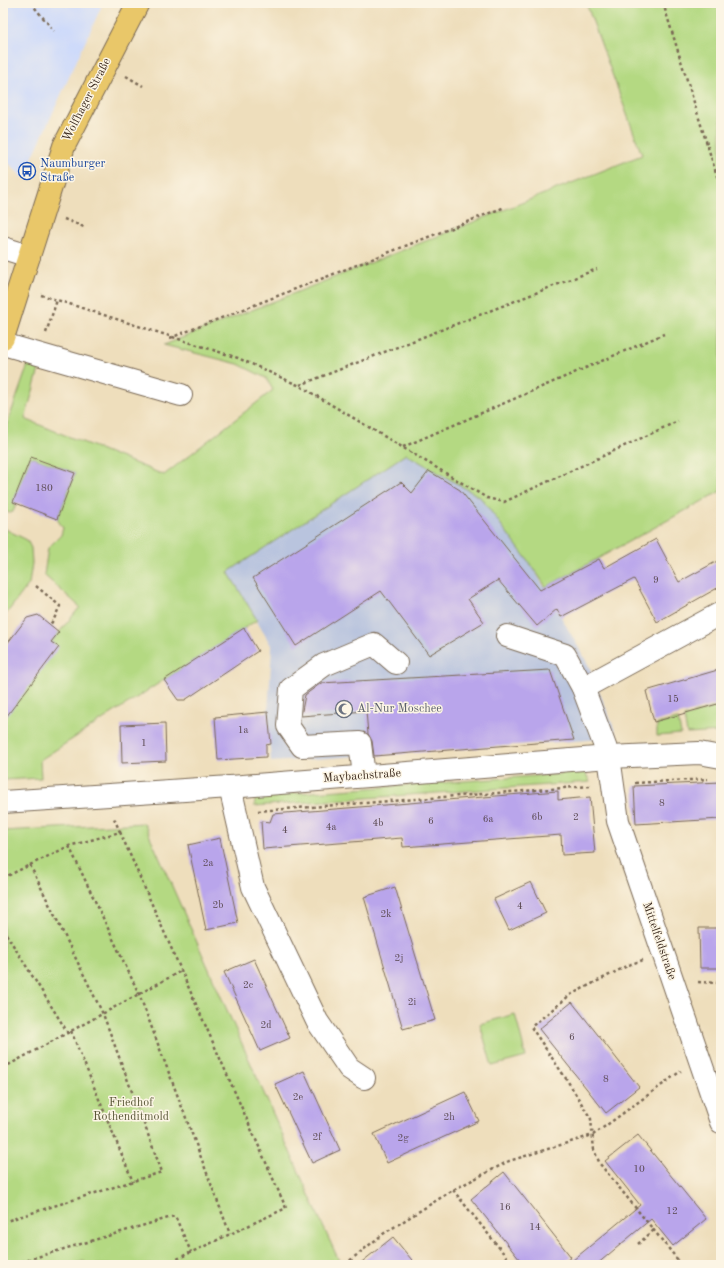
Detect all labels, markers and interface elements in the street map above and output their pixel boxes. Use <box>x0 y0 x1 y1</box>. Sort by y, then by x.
street label: Wolfhager Straße <box>61 56 113 144</box>
place label: Naumburger Straße <box>40 158 106 184</box>
bus stop icon: Naumburger Straße <box>17 161 37 181</box>
house number: 180 <box>35 483 53 493</box>
house number: 9 <box>653 575 659 585</box>
house number: 15 <box>667 694 679 704</box>
mosque icon: Al-Nur Moschee <box>334 699 354 719</box>
place label: Al-Nur Moschee <box>357 703 442 715</box>
house number: 1a <box>238 725 248 735</box>
house number: 1 <box>141 738 147 748</box>
street label: Maybachstraße <box>323 767 402 785</box>
house number: 8 <box>659 798 665 808</box>
house number: 6b <box>532 812 542 822</box>
house number: 2 <box>573 812 579 822</box>
house number: 6a <box>483 814 493 824</box>
house number: 6 <box>428 816 434 826</box>
house number: 4b <box>373 818 383 828</box>
house number: 4a <box>326 822 336 832</box>
house number: 4 <box>282 825 288 835</box>
house number: 2a <box>203 858 213 868</box>
house number: 2b <box>213 900 223 910</box>
house number: 4 <box>517 901 523 911</box>
street label: Mittelfeldstraße <box>640 901 678 982</box>
house number: 2k <box>381 909 392 919</box>
house number: 2j <box>395 953 404 963</box>
house number: 2c <box>243 980 254 990</box>
house number: 2i <box>408 997 417 1007</box>
house number: 2d <box>260 1020 272 1030</box>
house number: 6 <box>569 1032 575 1042</box>
house number: 8 <box>603 1074 609 1084</box>
house number: 2e <box>293 1092 304 1102</box>
park label: Friedhof Rothenditmold <box>93 1097 169 1123</box>
house number: 2h <box>443 1112 455 1122</box>
house number: 2f <box>312 1132 322 1142</box>
house number: 2g <box>397 1133 409 1143</box>
house number: 10 <box>633 1164 645 1174</box>
house number: 16 <box>499 1202 511 1212</box>
house number: 12 <box>666 1206 678 1216</box>
house number: 14 <box>529 1222 541 1232</box>

